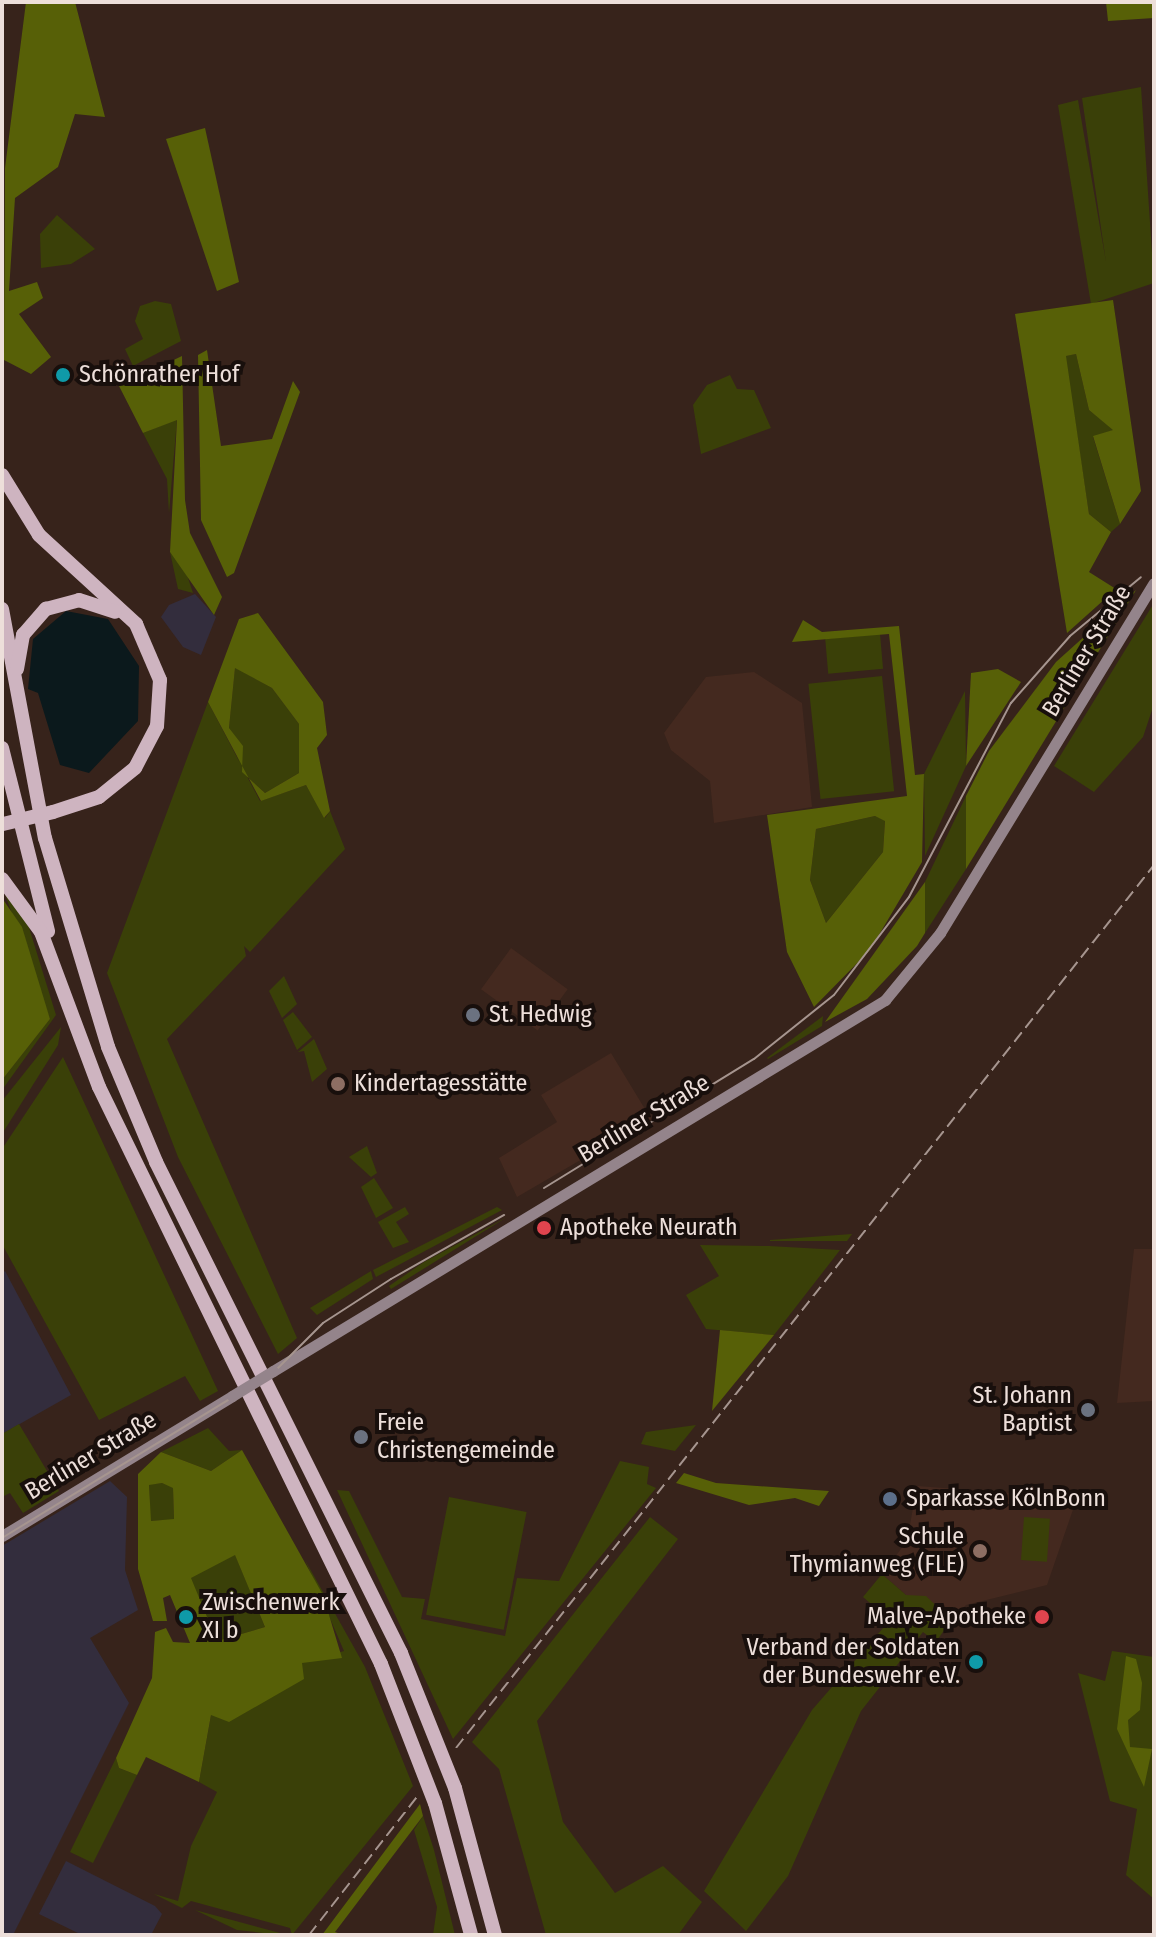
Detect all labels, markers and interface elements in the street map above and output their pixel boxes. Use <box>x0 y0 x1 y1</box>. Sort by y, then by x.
place label: Schönrather Hof <box>79 361 239 389</box>
marker: Schönrather Hof <box>54 366 72 384</box>
street label: Berliner Straße <box>1037 580 1137 722</box>
place label: St. Hedwig <box>489 1001 592 1029</box>
marker: St. Hedwig <box>464 1006 482 1024</box>
street label: Berliner Straße <box>573 1069 715 1169</box>
place label: Kindertagesstätte <box>354 1070 527 1098</box>
marker: Kindertagesstätte <box>329 1075 347 1093</box>
place label: Apotheke Neurath <box>560 1214 738 1242</box>
marker: Apotheke Neurath <box>535 1219 553 1237</box>
place label: St. Johann Baptist <box>973 1382 1072 1438</box>
marker: St. Johann Baptist <box>1079 1401 1097 1419</box>
street label: Berliner Straße <box>20 1406 162 1506</box>
place label: Freie Christengemeinde <box>377 1409 555 1465</box>
marker: Freie Christengemeinde <box>352 1428 370 1446</box>
place label: Sparkasse KölnBonn <box>906 1485 1106 1513</box>
marker: Sparkasse KölnBonn <box>881 1490 899 1508</box>
place label: Schule Thymianweg (FLE) <box>790 1523 964 1579</box>
marker: Schule Thymianweg (FLE) <box>971 1542 989 1560</box>
place label: Zwischenwerk XI b <box>202 1589 340 1645</box>
place label: Malve-Apotheke <box>867 1603 1026 1631</box>
marker: Zwischenwerk XI b <box>177 1608 195 1626</box>
marker: Malve-Apotheke <box>1033 1608 1051 1626</box>
place label: Verband der Soldaten der Bundeswehr e.V. <box>747 1634 960 1690</box>
marker: Verband der Soldaten der Bundeswehr e.V. <box>967 1653 985 1671</box>

